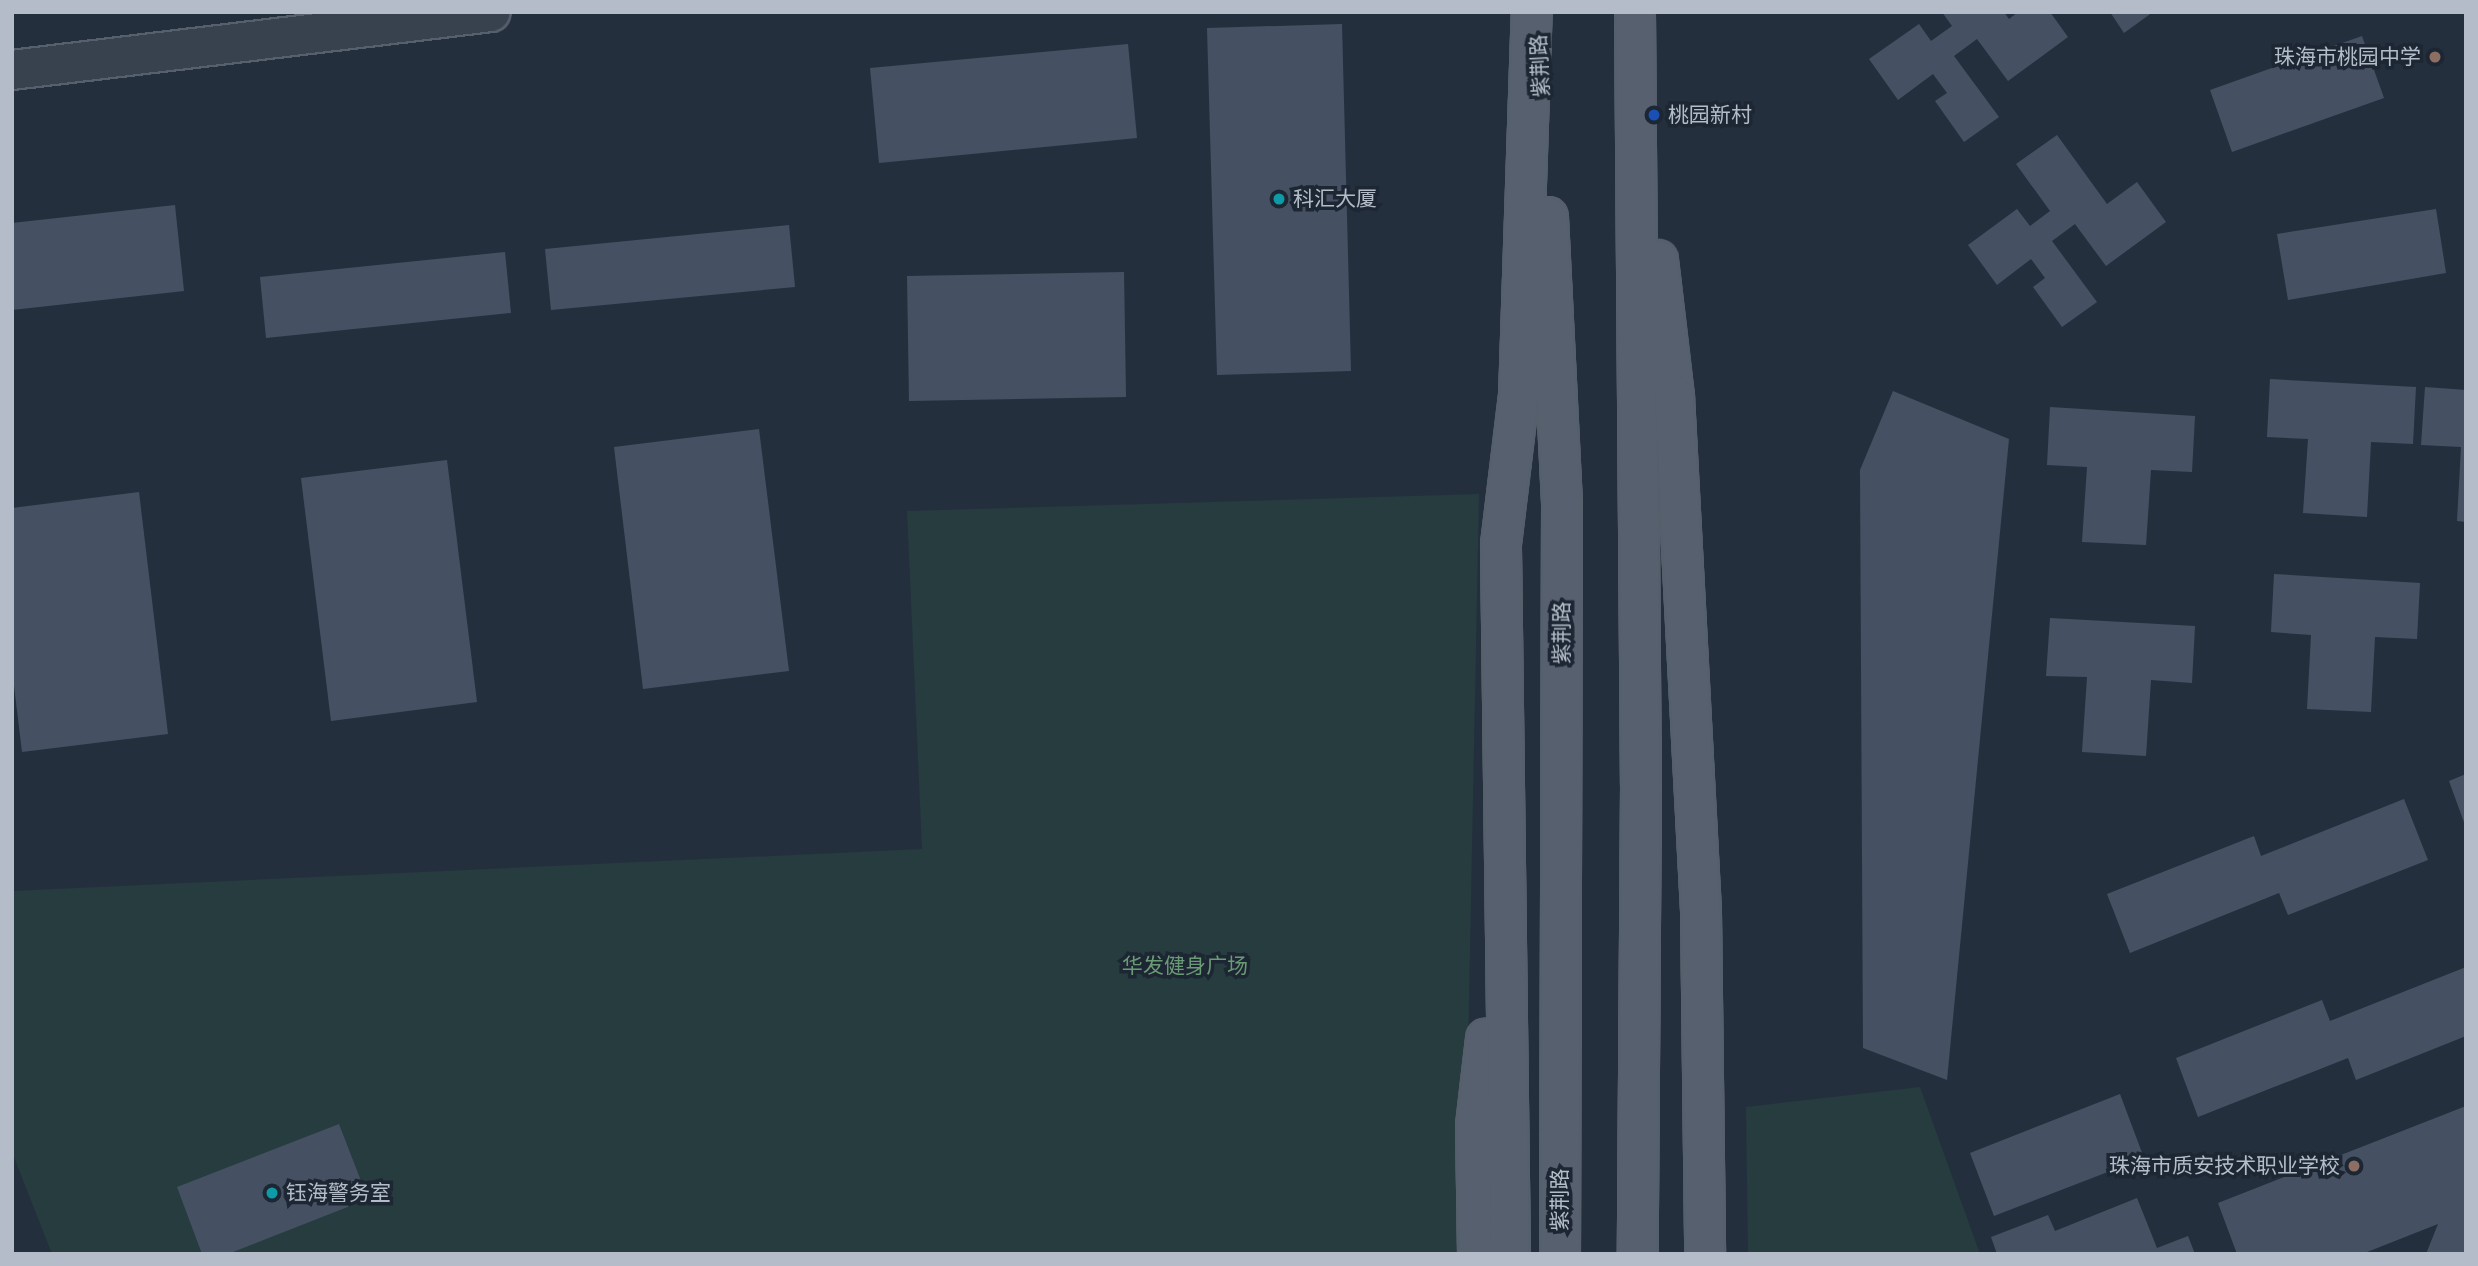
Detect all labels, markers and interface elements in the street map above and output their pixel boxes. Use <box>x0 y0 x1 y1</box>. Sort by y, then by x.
street label: 紫荆路 <box>1526 34 1554 98</box>
place label: 珠海市桃园中学 <box>2274 44 2421 70</box>
marker: 珠海市桃园中学 <box>2427 49 2443 65</box>
place label: 桃园新村 <box>1668 102 1752 128</box>
marker: 桃园新村 <box>1646 107 1662 123</box>
place label: 科汇大厦 <box>1293 186 1377 212</box>
marker: 科汇大厦 <box>1271 191 1287 207</box>
street label: 紫荆路 <box>1549 602 1575 664</box>
park label: 华发健身广场 <box>1122 953 1248 979</box>
place label: 珠海市质安技术职业学校 <box>2109 1153 2340 1179</box>
marker: 珠海市质安技术职业学校 <box>2346 1158 2362 1174</box>
street label: 紫荆路 <box>1547 1169 1573 1231</box>
place label: 钰海警务室 <box>286 1180 391 1206</box>
marker: 钰海警务室 <box>264 1185 280 1201</box>

